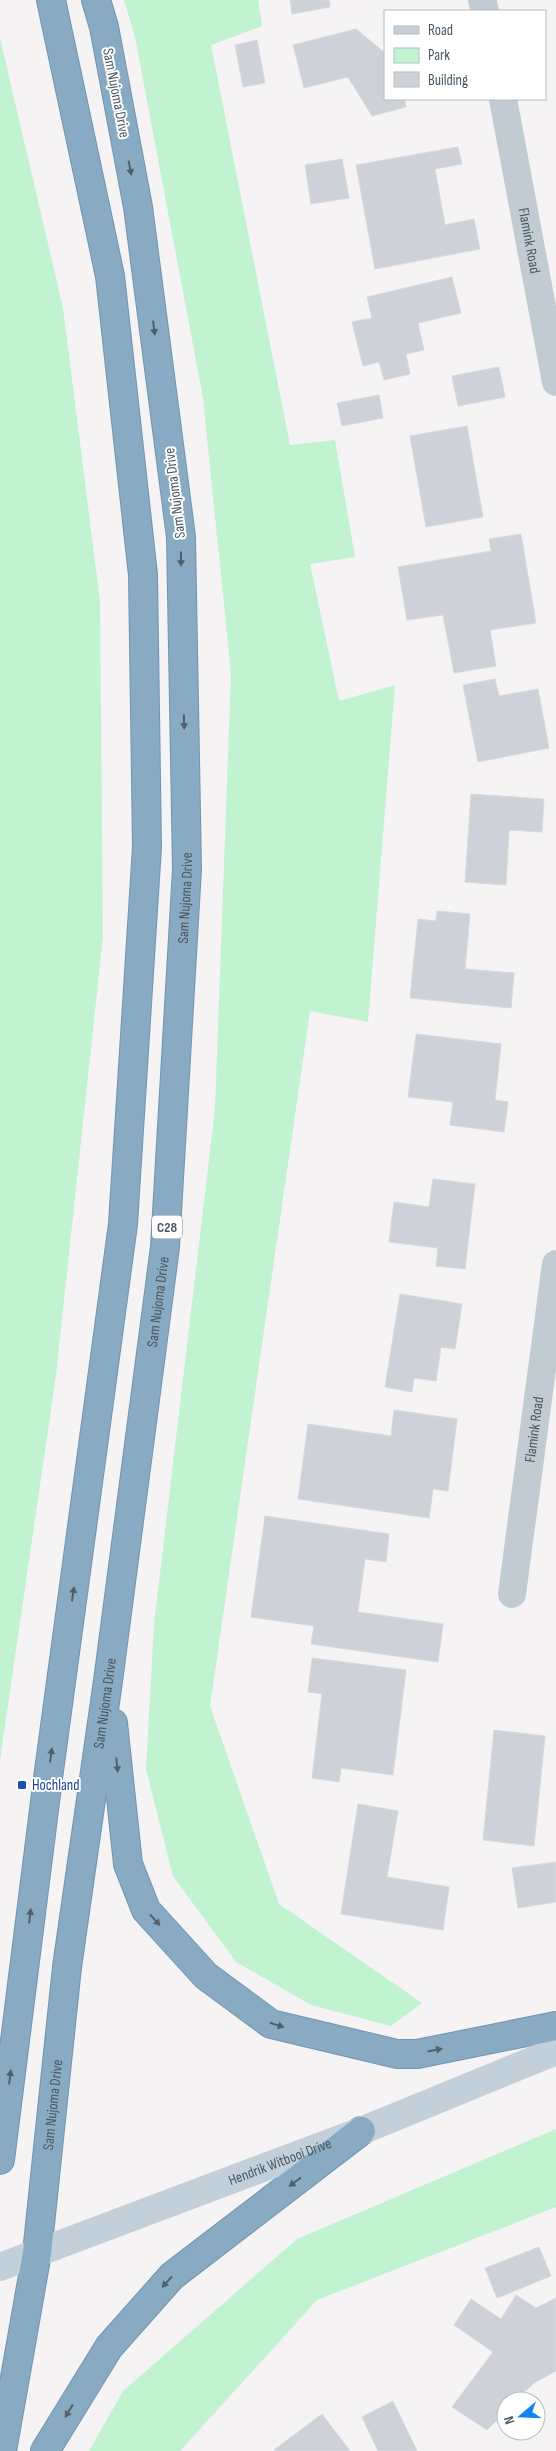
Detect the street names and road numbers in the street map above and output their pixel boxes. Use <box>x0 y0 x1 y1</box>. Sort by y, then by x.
street label: Sam Nujoma Drive <box>98 47 134 139</box>
street label: Flamink Road <box>514 206 545 275</box>
street label: Sam Nujoma Drive <box>160 447 190 539</box>
street label: Sam Nujoma Drive <box>173 852 197 944</box>
road number: C28 <box>152 1216 182 1238</box>
street label: Sam Nujoma Drive <box>142 1255 173 1348</box>
street label: Flamink Road <box>520 1395 548 1464</box>
street label: Sam Nujoma Drive <box>89 1657 120 1750</box>
street label: Sam Nujoma Drive <box>38 2059 67 2151</box>
street label: Hendrik Witbooi Drive <box>226 2134 334 2190</box>

